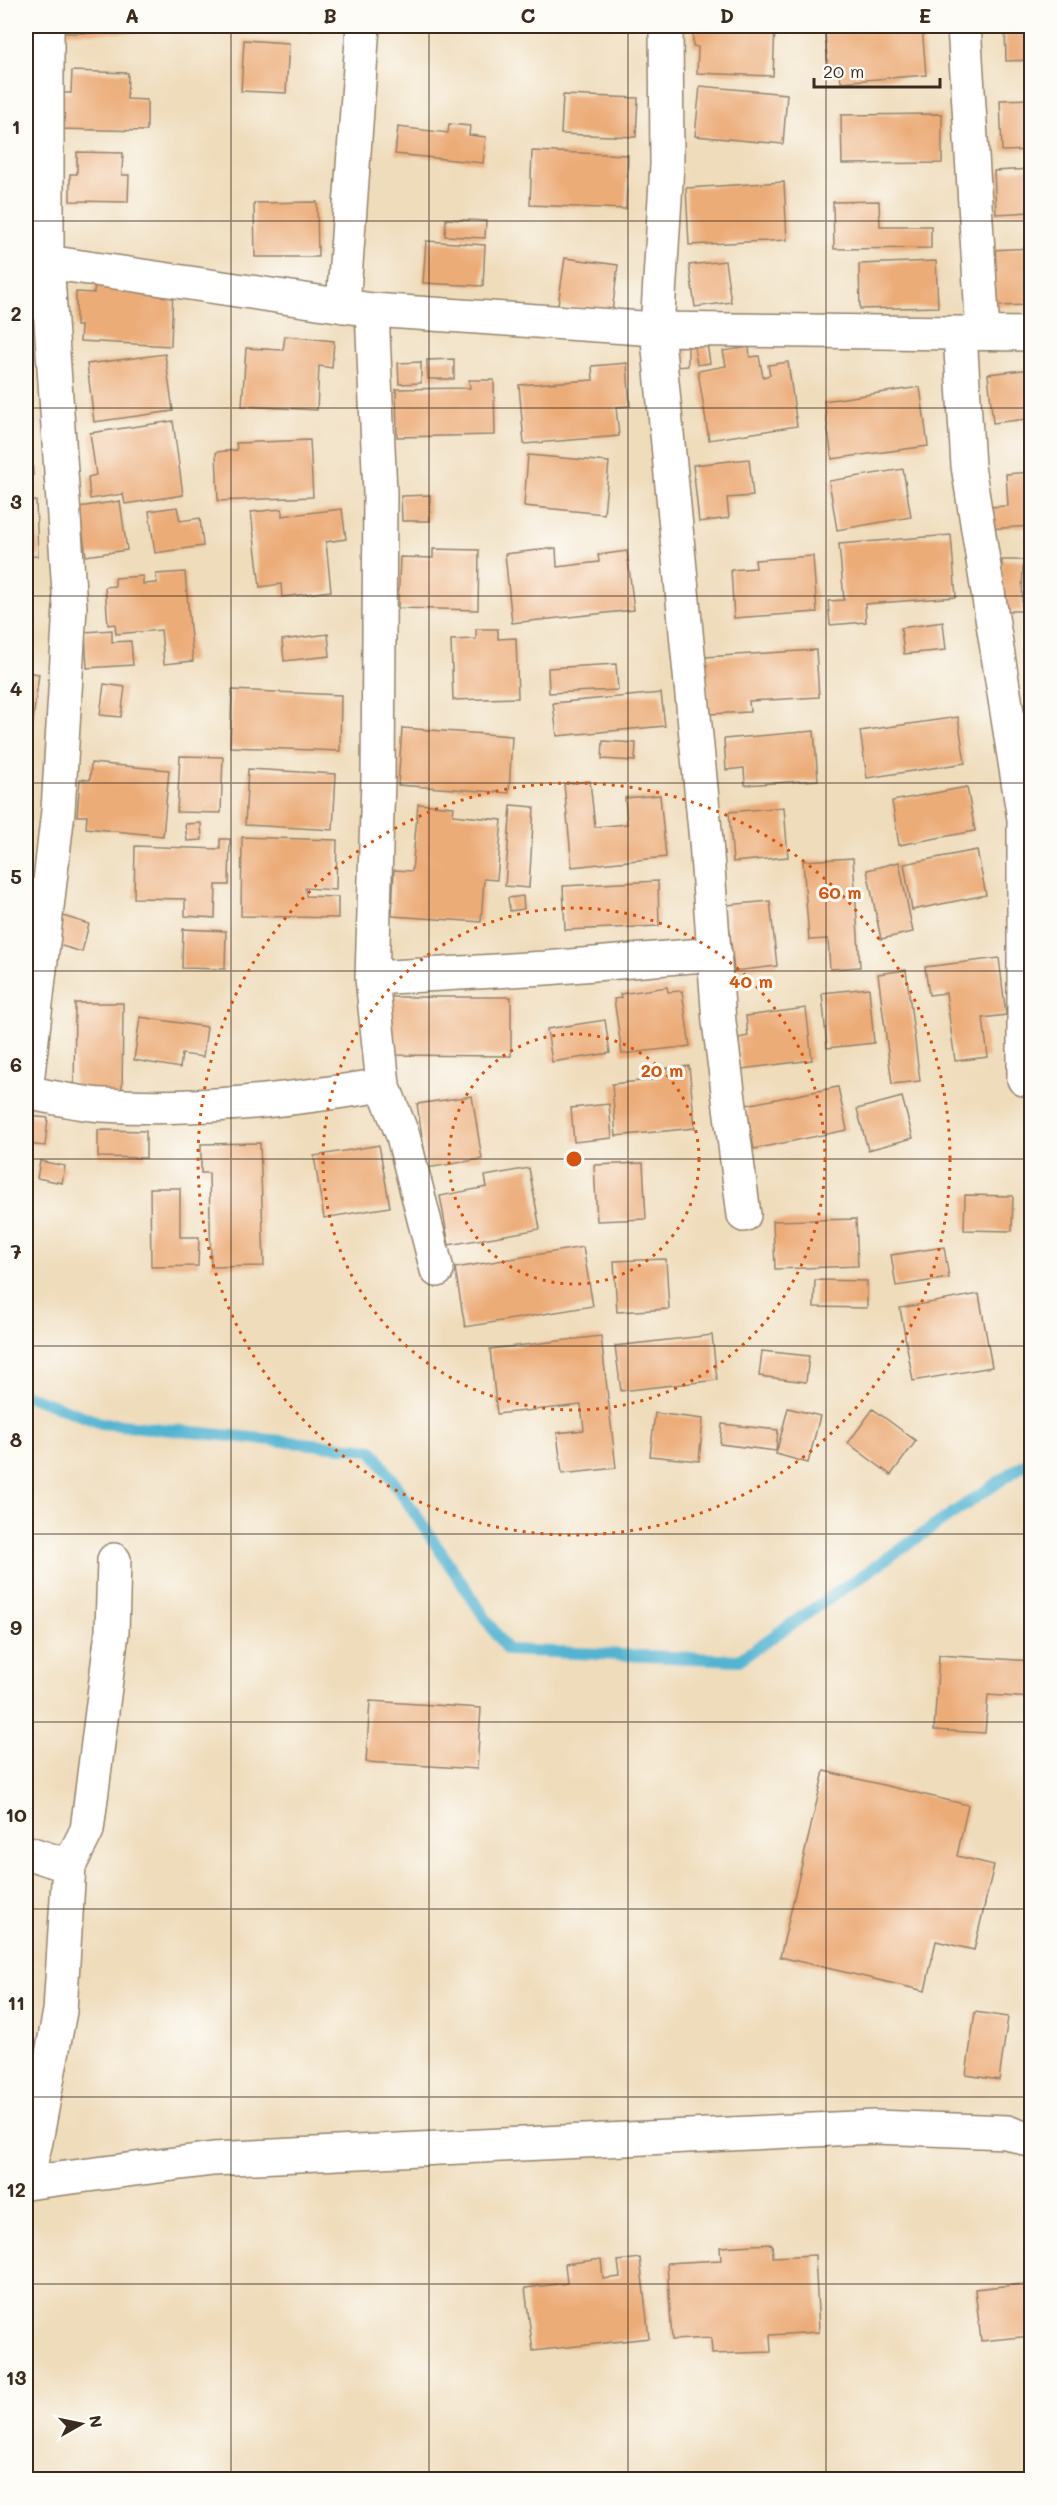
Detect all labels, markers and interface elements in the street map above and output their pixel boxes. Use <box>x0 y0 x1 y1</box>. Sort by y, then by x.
text: A <box>125 2 139 28</box>
text: B <box>323 2 337 28</box>
text: C <box>521 2 536 28</box>
text: D <box>720 2 734 28</box>
text: E <box>919 2 931 28</box>
scale bar <box>814 51 940 89</box>
text: 20 m <box>823 59 864 83</box>
text: 1 <box>12 113 20 139</box>
text: 2 <box>10 300 22 326</box>
text: 3 <box>10 488 22 514</box>
text: 4 <box>10 675 23 701</box>
text: 5 <box>10 863 22 889</box>
text: 60 m <box>818 880 862 904</box>
text: 40 m <box>729 969 773 993</box>
text: 6 <box>10 1051 22 1077</box>
text: 20 m <box>641 1058 683 1082</box>
centre of rings <box>564 1149 584 1169</box>
text: 7 <box>10 1238 22 1264</box>
text: 8 <box>10 1426 22 1452</box>
text: 9 <box>10 1614 22 1640</box>
text: 10 <box>5 1801 27 1827</box>
text: 11 <box>7 1989 25 2015</box>
text: 12 <box>6 2176 26 2202</box>
text: 13 <box>6 2364 26 2390</box>
north arrow <box>51 2394 111 2454</box>
text: N <box>85 2414 108 2429</box>

